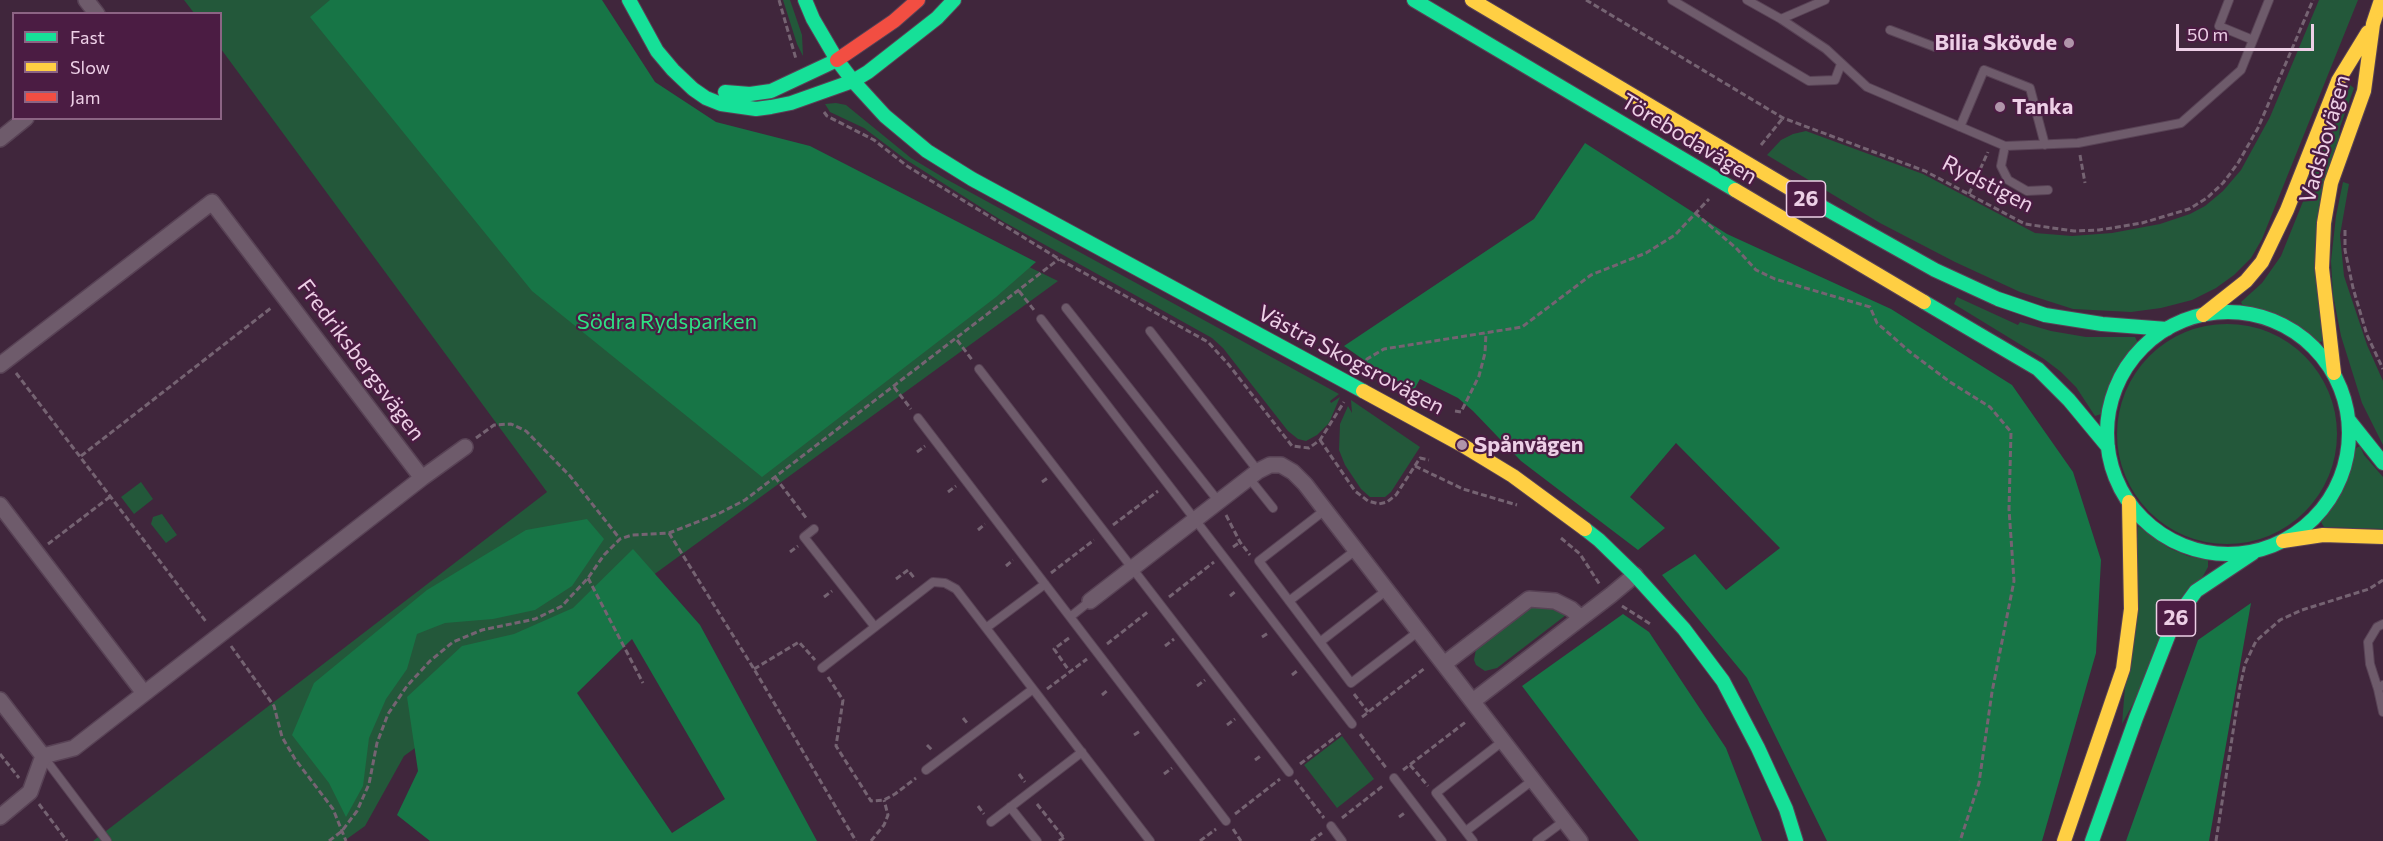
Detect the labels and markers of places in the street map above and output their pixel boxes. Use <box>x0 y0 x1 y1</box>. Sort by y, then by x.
place label: Bilia Skövde <box>1934 30 2057 56</box>
marker: Bilia Skövde <box>2062 36 2076 50</box>
place label: Tanka <box>2012 94 2073 120</box>
marker: Tanka <box>1993 100 2007 114</box>
place label: Spånvägen <box>1474 432 1584 458</box>
marker: Spånvägen <box>1455 438 1469 452</box>

